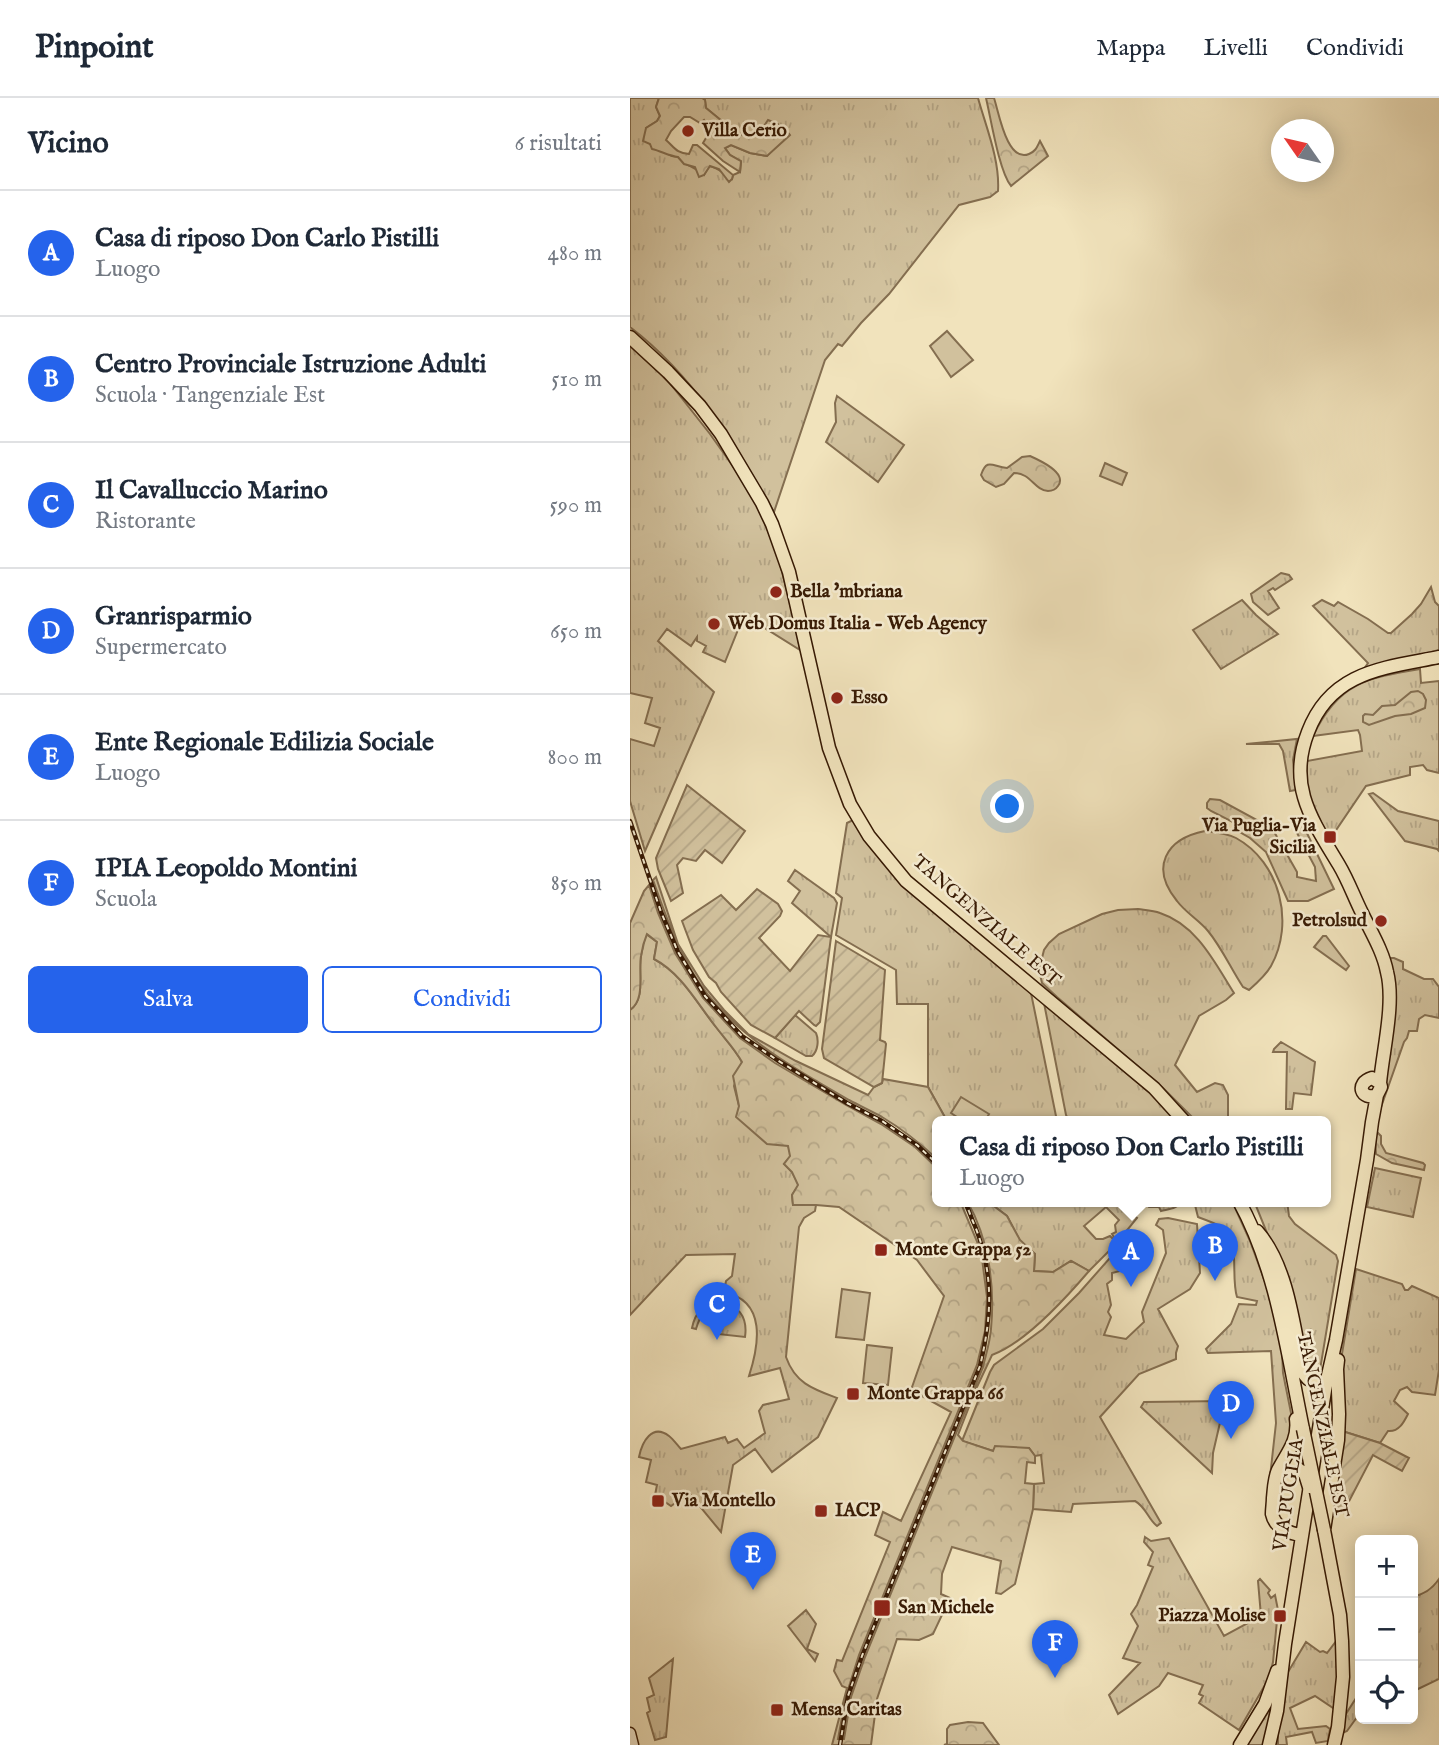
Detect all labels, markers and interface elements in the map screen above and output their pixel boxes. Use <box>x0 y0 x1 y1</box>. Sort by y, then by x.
text: Pinpoint <box>35 27 154 69</box>
text: Mappa <box>1096 33 1165 64</box>
text: Livelli <box>1203 33 1268 64</box>
text: Condividi <box>1306 33 1404 64</box>
place label: Villa Cerio <box>701 119 787 143</box>
north arrow <box>1271 119 1334 182</box>
marker: Villa Cerio <box>680 123 696 139</box>
text: Vicino <box>28 125 109 163</box>
text: 6 risultati <box>514 129 602 158</box>
text: Casa di riposo Don Carlo Pistilli <box>95 222 439 255</box>
text: A <box>43 239 59 268</box>
text: 480 m <box>548 239 602 268</box>
text: Luogo <box>95 255 160 284</box>
text: Centro Provinciale Istruzione Adulti <box>95 348 487 381</box>
text: B <box>43 365 59 394</box>
text: 510 m <box>551 365 602 394</box>
text: Scuola · Tangenziale Est <box>95 381 325 410</box>
text: Il Cavalluccio Marino <box>95 474 328 507</box>
text: C <box>43 491 59 520</box>
text: 590 m <box>550 491 602 520</box>
text: Ristorante <box>95 507 196 536</box>
place label: Bella 'mbriana <box>790 580 903 604</box>
marker: Bella 'mbriana <box>768 584 784 600</box>
text: Granrisparmio <box>95 600 252 633</box>
place label: Web Domus Italia - Web Agency <box>727 612 988 636</box>
marker: Web Domus Italia - Web Agency <box>706 616 722 632</box>
text: D <box>42 617 60 646</box>
text: 650 m <box>550 617 602 646</box>
text: Supermercato <box>95 633 227 662</box>
place label: Esso <box>851 686 888 710</box>
marker: Esso <box>829 690 845 706</box>
text: Ente Regionale Edilizia Sociale <box>95 726 434 759</box>
text: E <box>43 743 59 772</box>
text: 800 m <box>548 743 602 772</box>
text: Luogo <box>95 759 160 788</box>
your location <box>990 789 1024 823</box>
place label: Via Puglia-Via Sicilia <box>1201 814 1317 860</box>
marker: Via Puglia-Via Sicilia <box>1322 829 1338 845</box>
street label: TANGENZIALE EST <box>907 850 1065 992</box>
text: IPIA Leopoldo Montini <box>95 852 357 885</box>
text: F <box>44 869 58 898</box>
text: 850 m <box>551 869 602 898</box>
text: Scuola <box>95 885 157 914</box>
place label: Petrolsud <box>1292 909 1368 933</box>
marker: Petrolsud <box>1373 913 1389 929</box>
button: Salva <box>28 966 308 1033</box>
button: Condividi <box>322 966 602 1033</box>
popup <box>932 1116 1331 1207</box>
text: Casa di riposo Don Carlo Pistilli <box>959 1131 1304 1164</box>
text: Luogo <box>959 1164 1025 1193</box>
pin: B <box>1192 1223 1238 1281</box>
pin: A <box>1108 1229 1154 1287</box>
place label: Monte Grappa 52 <box>895 1238 1031 1262</box>
marker: Monte Grappa 52 <box>873 1242 889 1258</box>
pin: C <box>694 1282 740 1340</box>
street label: TANGENZIALE EST <box>1291 1330 1353 1520</box>
pin: D <box>1208 1381 1254 1439</box>
place label: Monte Grappa 66 <box>867 1382 1005 1406</box>
marker: Monte Grappa 66 <box>845 1386 861 1402</box>
street label: VIA PUGLIA <box>1268 1436 1310 1554</box>
place label: Via Montello <box>671 1489 776 1513</box>
marker: Via Montello <box>650 1493 666 1509</box>
place label: IACP <box>835 1499 880 1523</box>
marker: IACP <box>813 1503 829 1519</box>
pin: E <box>730 1532 776 1590</box>
map controls <box>1355 1535 1418 1724</box>
button: + <box>1355 1535 1418 1598</box>
place label: San Michele <box>898 1596 994 1620</box>
marker: San Michele <box>872 1598 892 1618</box>
button: − <box>1355 1598 1418 1661</box>
place label: Piazza Molise <box>1158 1604 1266 1628</box>
marker: Piazza Molise <box>1272 1608 1288 1624</box>
pin: F <box>1032 1620 1078 1678</box>
button: locate <box>1355 1661 1418 1724</box>
place label: Mensa Caritas <box>791 1698 902 1722</box>
marker: Mensa Caritas <box>769 1702 785 1718</box>

